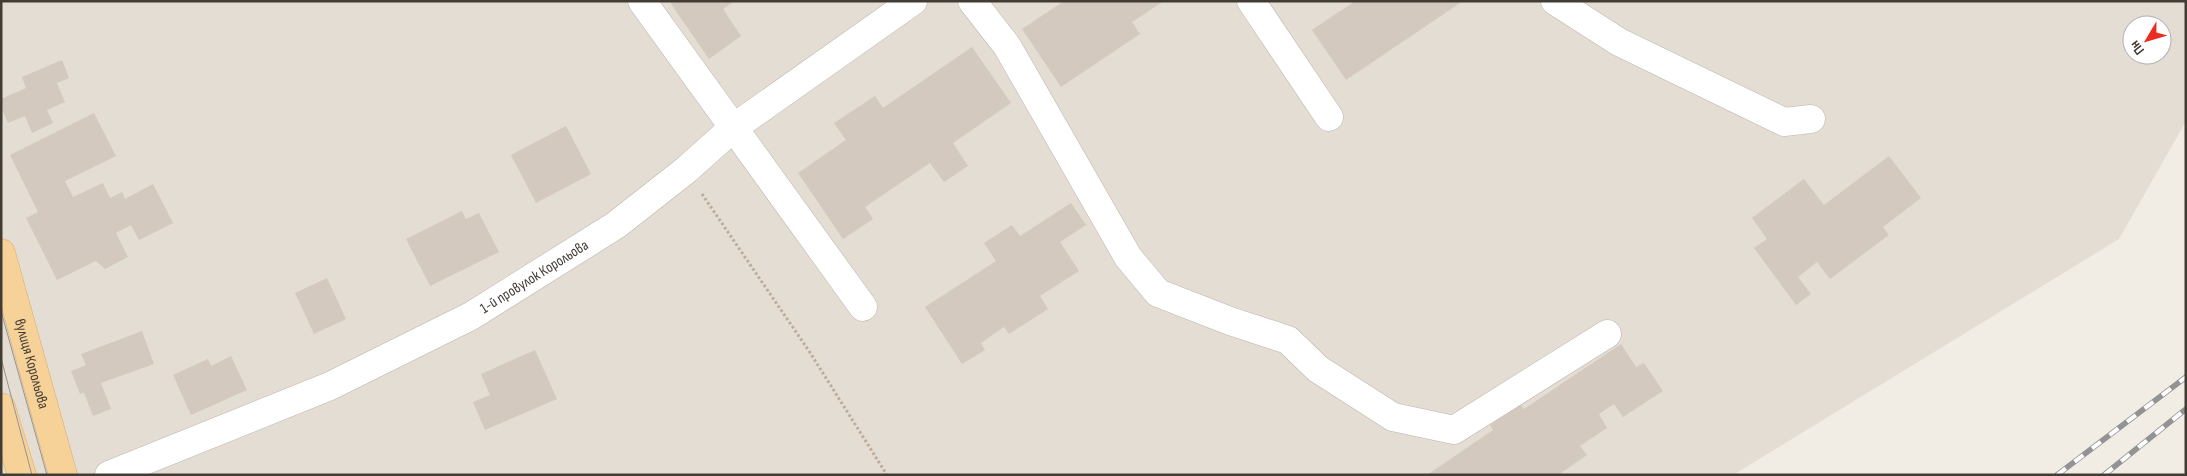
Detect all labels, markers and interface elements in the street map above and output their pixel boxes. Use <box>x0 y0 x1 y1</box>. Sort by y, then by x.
north arrow <box>2122 15 2172 65</box>
text: Пн <box>2126 37 2148 58</box>
street label: 1-й провулок Корольова <box>476 235 592 318</box>
street label: вулиця Корольова <box>10 317 54 411</box>

